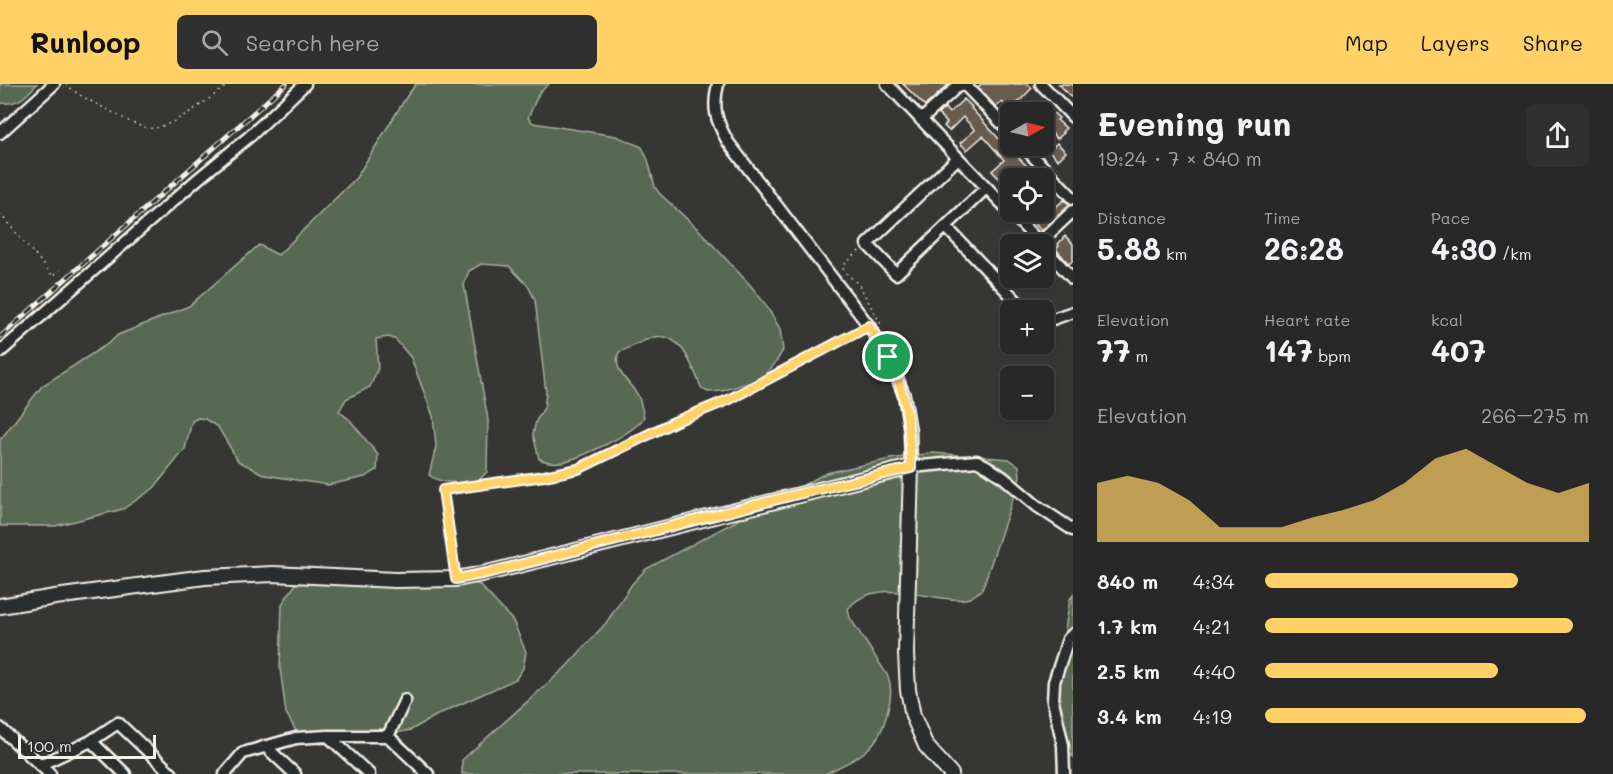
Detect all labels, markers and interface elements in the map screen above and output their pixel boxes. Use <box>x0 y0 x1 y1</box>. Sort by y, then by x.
search box <box>177 15 597 69</box>
text: Runloop <box>30 24 141 60</box>
icon: search <box>198 26 231 59</box>
text: Search here <box>246 28 380 57</box>
text: Map <box>1345 29 1388 56</box>
text: Layers <box>1421 29 1490 56</box>
text: Share <box>1523 29 1583 56</box>
text: Evening run <box>1097 101 1291 144</box>
north arrow <box>1000 102 1054 156</box>
map controls <box>1000 102 1054 420</box>
button: share <box>1526 104 1589 167</box>
text: 19:24 · 7 × 840 m <box>1097 145 1262 171</box>
button: locate <box>1000 168 1054 222</box>
text: Distance <box>1097 207 1166 228</box>
text: Time <box>1264 207 1300 228</box>
text: Pace <box>1431 207 1470 228</box>
text: 5.88 <box>1097 228 1161 268</box>
text: 26:28 <box>1264 228 1344 268</box>
text: 4:30 <box>1431 228 1497 268</box>
button: layers <box>1000 234 1054 288</box>
text: km <box>1161 243 1187 264</box>
text: /km <box>1497 243 1532 264</box>
button: + <box>1000 300 1054 354</box>
text: Elevation <box>1097 309 1169 330</box>
text: Heart rate <box>1264 309 1350 330</box>
text: kcal <box>1431 309 1463 330</box>
text: 77 <box>1097 330 1130 370</box>
text: 147 <box>1264 330 1313 370</box>
text: 407 <box>1431 330 1486 370</box>
pin <box>862 331 913 382</box>
icon: arrive <box>871 340 904 373</box>
text: m <box>1130 345 1148 366</box>
text: bpm <box>1313 345 1351 366</box>
button: − <box>1000 366 1054 420</box>
text: Elevation <box>1097 402 1187 428</box>
text: 266–275 m <box>1481 402 1589 428</box>
text: 840 m <box>1097 568 1158 594</box>
text: 4:34 <box>1193 568 1234 594</box>
text: 1.7 km <box>1097 613 1157 639</box>
text: 4:21 <box>1193 613 1231 639</box>
text: 2.5 km <box>1097 658 1160 684</box>
text: 4:40 <box>1193 658 1235 684</box>
text: 3.4 km <box>1097 703 1162 729</box>
text: 4:19 <box>1193 703 1232 729</box>
scale bar <box>18 732 156 760</box>
text: 100 m <box>27 735 72 756</box>

